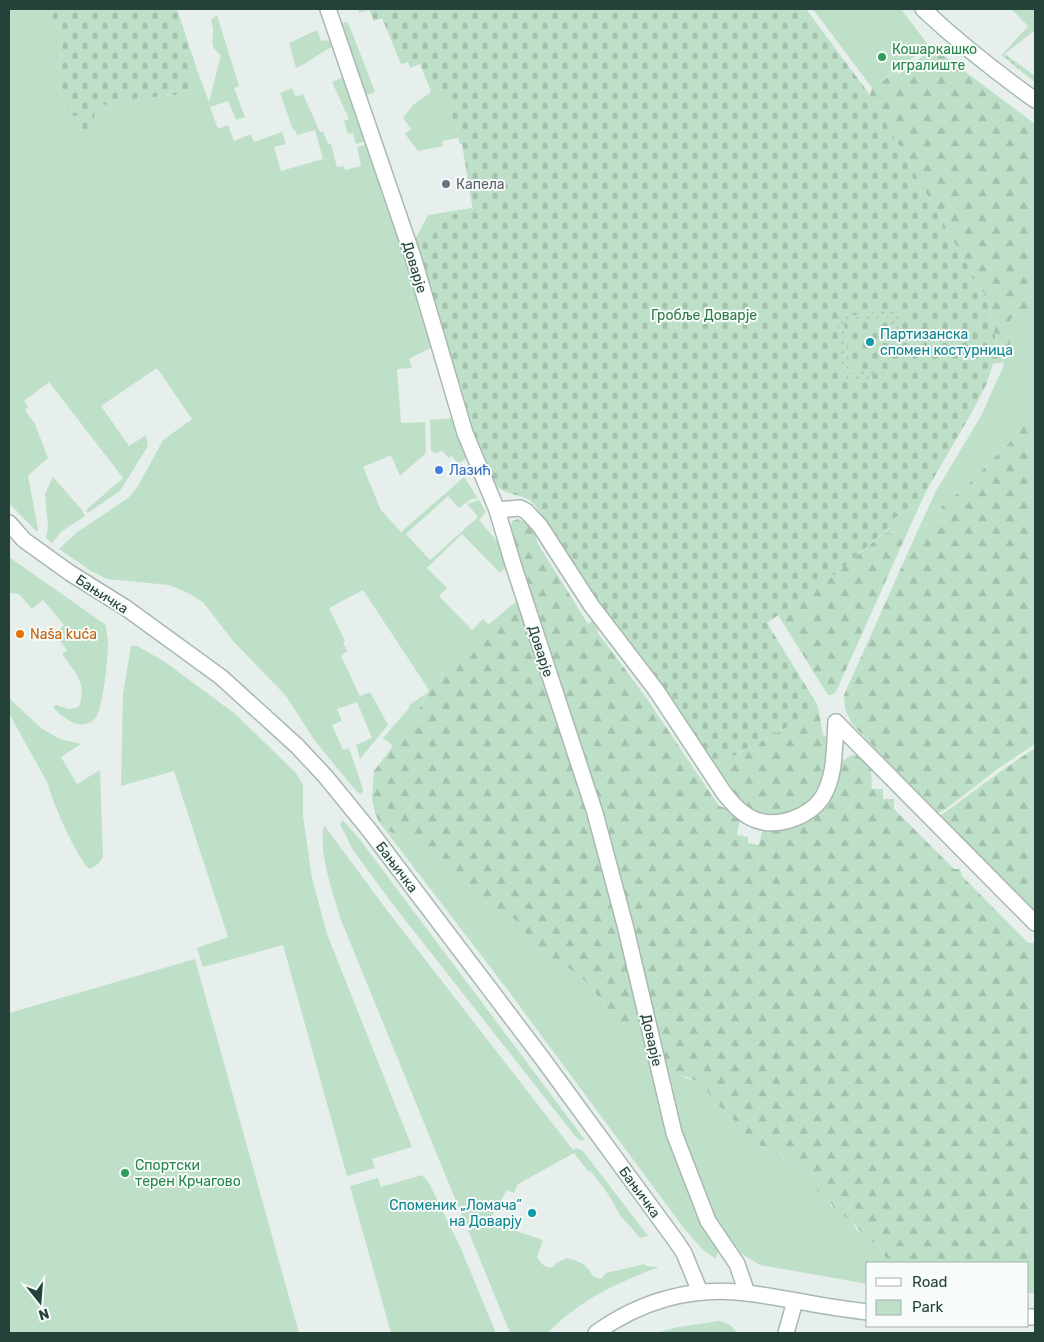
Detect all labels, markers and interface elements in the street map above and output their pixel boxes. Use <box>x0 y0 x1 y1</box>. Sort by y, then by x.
place label: Кошаркашко игралиште <box>892 41 977 74</box>
marker: Кошаркашко игралиште <box>876 51 888 63</box>
place label: Капела <box>456 176 505 193</box>
marker: Капела <box>440 178 452 190</box>
street label: Доварје <box>399 239 430 295</box>
park label: Гробље Доварје <box>651 307 757 324</box>
place label: Партизанска спомен костурница <box>880 326 1013 359</box>
marker: Партизанска спомен костурница <box>864 336 876 348</box>
place label: Лазић <box>449 462 491 479</box>
marker: Лазић <box>433 464 445 476</box>
street label: Бањичка <box>72 571 131 618</box>
street label: Доварје <box>524 623 557 679</box>
place label: Naša kuća <box>30 626 97 643</box>
marker: Naša kuća <box>14 628 26 640</box>
street label: Бањичка <box>372 839 421 896</box>
street label: Доварје <box>637 1012 666 1068</box>
place label: Спортски терен Крчагово <box>135 1157 241 1190</box>
street label: Бањичка <box>615 1163 664 1221</box>
marker: Спортски терен Крчагово <box>119 1167 131 1179</box>
place label: Споменик „Ломача” на Доварју <box>389 1197 522 1230</box>
marker: Споменик „Ломача” на Доварју <box>526 1207 538 1219</box>
legend <box>866 1262 1029 1327</box>
text: Road <box>912 1273 948 1291</box>
north arrow <box>15 1277 65 1327</box>
text: Park <box>912 1298 943 1316</box>
text: N <box>36 1304 51 1324</box>

